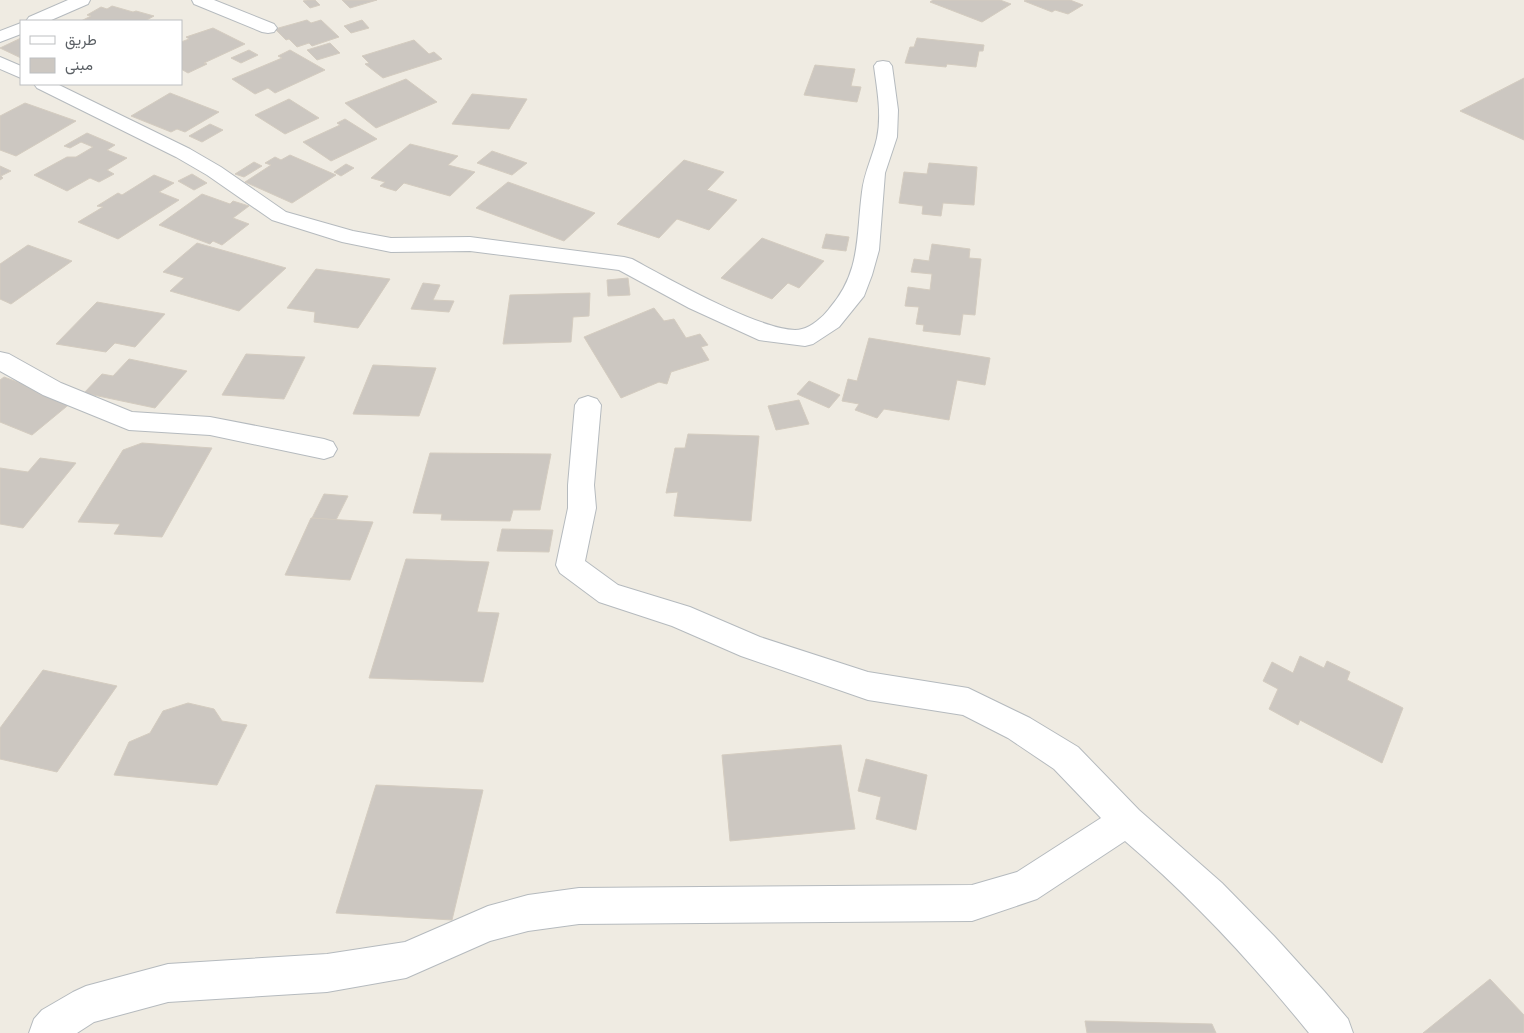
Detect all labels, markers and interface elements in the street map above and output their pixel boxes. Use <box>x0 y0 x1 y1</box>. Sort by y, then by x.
legend <box>20 20 182 85</box>
text: طريق <box>65 30 97 50</box>
text: مبنى <box>65 55 93 75</box>

